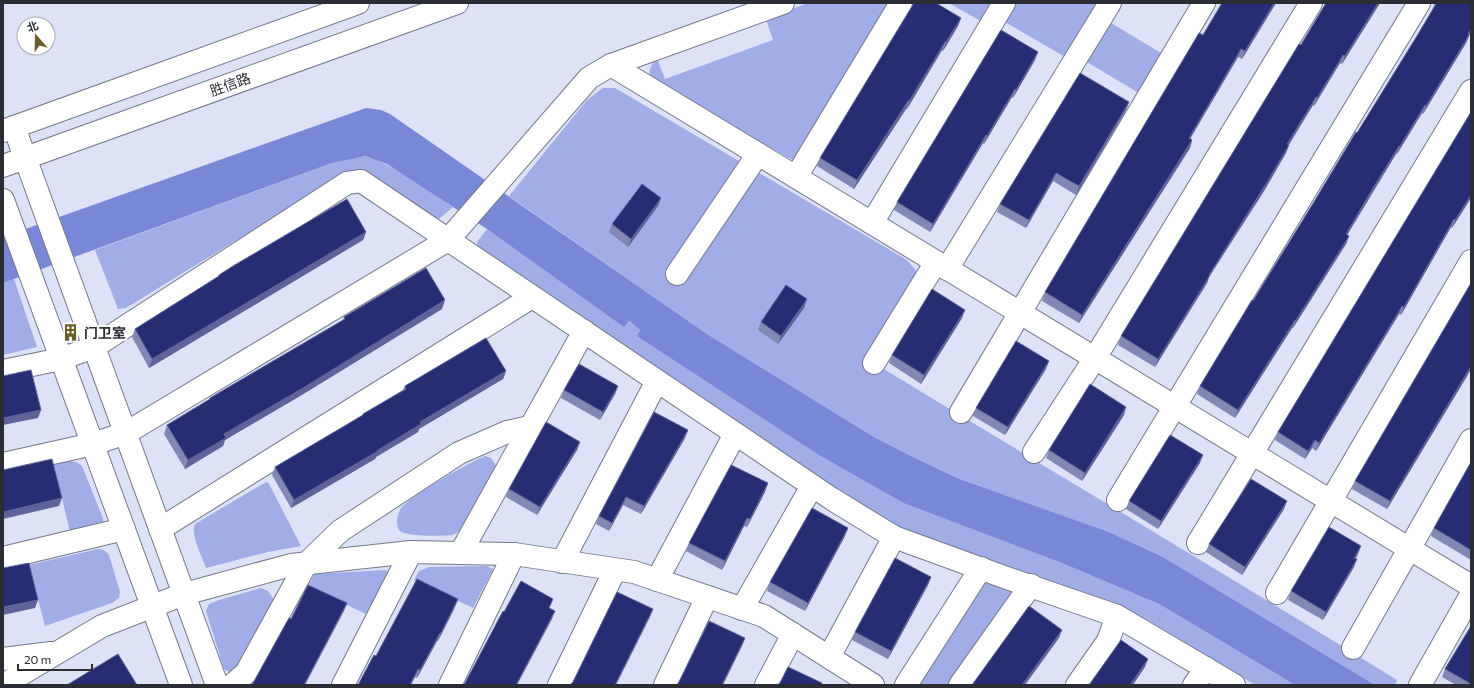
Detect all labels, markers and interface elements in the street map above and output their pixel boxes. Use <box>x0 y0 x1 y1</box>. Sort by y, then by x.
north arrow <box>16 16 56 56</box>
text: 北 <box>25 18 40 34</box>
street label: 胜信路 <box>207 69 253 99</box>
building icon: 门卫室 <box>61 322 81 342</box>
place label: 门卫室 <box>84 324 126 341</box>
scale bar <box>18 646 92 672</box>
text: 20 m <box>24 652 51 666</box>

